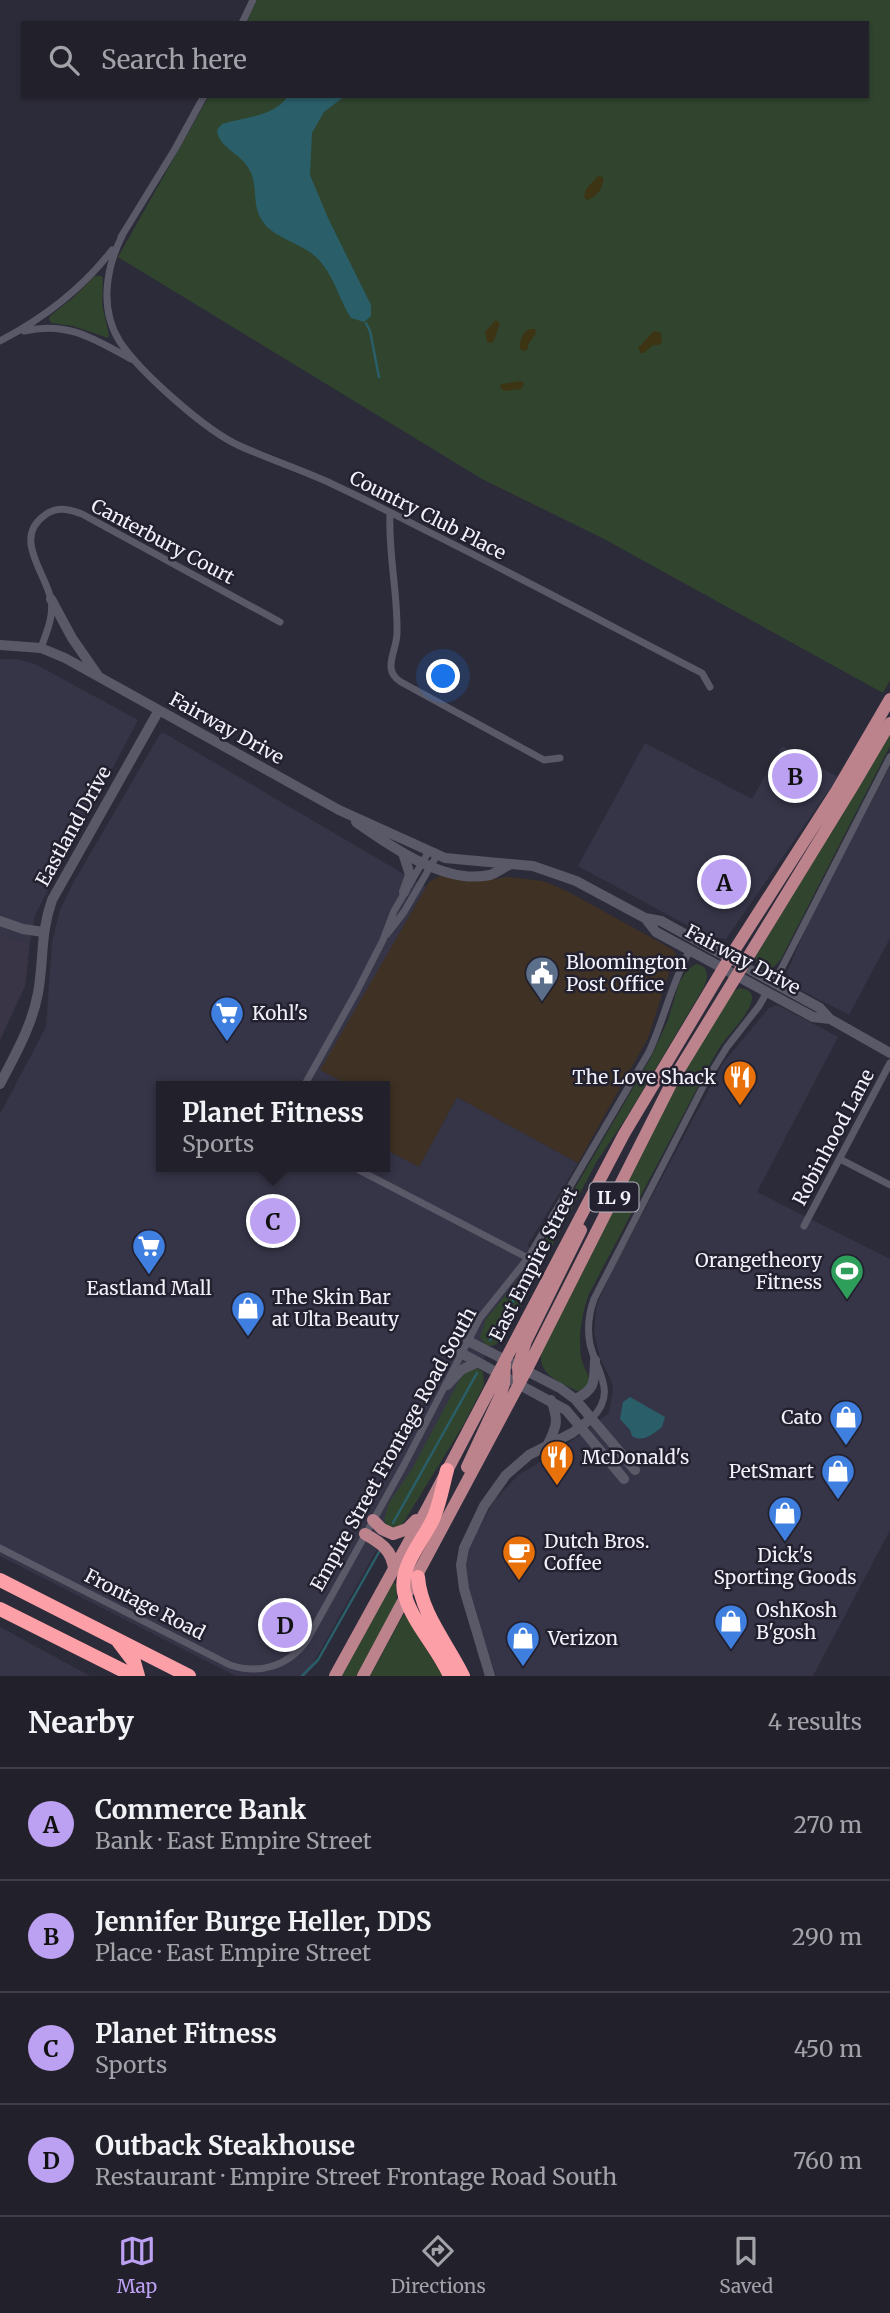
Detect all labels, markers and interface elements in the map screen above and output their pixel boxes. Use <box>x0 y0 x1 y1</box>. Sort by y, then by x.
search box <box>21 21 869 98</box>
icon: search <box>45 41 83 79</box>
text: Search here <box>101 43 247 76</box>
street label: Country Club Place <box>346 465 510 565</box>
street label: Canterbury Court <box>87 493 239 589</box>
your location <box>426 659 460 693</box>
street label: Fairway Drive <box>166 687 288 769</box>
pin: B <box>772 750 818 802</box>
street label: Eastland Drive <box>30 762 116 890</box>
pin: A <box>701 856 747 908</box>
street label: Fairway Drive <box>681 919 805 999</box>
place label: Bloomington Post Office <box>566 950 687 996</box>
public building icon: Bloomington Post Office <box>523 954 561 1003</box>
supermarket icon: Kohl's <box>208 994 246 1043</box>
place label: Kohl's <box>252 1001 308 1025</box>
restaurant icon: The Love Shack <box>721 1058 759 1107</box>
place label: The Love Shack <box>572 1065 716 1089</box>
street label: Robinhood Lane <box>787 1065 879 1209</box>
popup <box>156 1081 390 1172</box>
text: Planet Fitness <box>182 1096 364 1129</box>
text: Sports <box>182 1129 254 1158</box>
road number: IL 9 <box>590 1182 638 1212</box>
street label: East Empire Street <box>484 1183 582 1345</box>
pin: C <box>250 1195 296 1247</box>
supermarket icon: Eastland Mall <box>130 1227 168 1276</box>
place label: Orangetheory Fitness <box>695 1248 822 1294</box>
sports icon: Orangetheory Fitness <box>828 1252 866 1301</box>
place label: Eastland Mall <box>86 1276 212 1300</box>
place label: The Skin Bar at Ulta Beauty <box>272 1285 399 1331</box>
shop icon: The Skin Bar at Ulta Beauty <box>229 1289 267 1338</box>
street label: Empire Street Frontage Road South <box>305 1303 481 1595</box>
shop icon: Cato <box>827 1398 865 1447</box>
place label: Cato <box>781 1405 822 1429</box>
restaurant icon: McDonald's <box>538 1438 576 1487</box>
place label: McDonald's <box>582 1445 689 1469</box>
shop icon: PetSmart <box>819 1452 857 1501</box>
place label: PetSmart <box>729 1459 815 1483</box>
shop icon: Dick's Sporting Goods <box>766 1494 804 1543</box>
place label: Dutch Bros. Coffee <box>544 1529 650 1575</box>
cafe icon: Dutch Bros. Coffee <box>500 1533 538 1582</box>
place label: Dick's Sporting Goods <box>713 1543 857 1589</box>
street label: Frontage Road <box>81 1563 209 1645</box>
place label: OshKosh B'gosh <box>756 1598 838 1644</box>
pin: D <box>262 1599 308 1651</box>
shop icon: OshKosh B'gosh <box>712 1602 750 1651</box>
shop icon: Verizon <box>504 1619 542 1668</box>
place label: Verizon <box>547 1626 619 1650</box>
text: Nearby <box>28 1703 134 1741</box>
text: 4 results <box>768 1707 862 1736</box>
text: Commerce Bank <box>95 1793 306 1826</box>
text: A <box>43 1810 59 1839</box>
text: 270 m <box>794 1810 862 1839</box>
text: Bank · East Empire Street <box>95 1826 372 1855</box>
text: Jennifer Burge Heller, DDS <box>95 1905 431 1938</box>
text: B <box>43 1922 59 1951</box>
text: 290 m <box>792 1922 862 1951</box>
text: Place · East Empire Street <box>95 1938 371 1967</box>
text: Planet Fitness <box>95 2017 277 2050</box>
text: C <box>43 2034 59 2063</box>
text: 450 m <box>794 2034 862 2063</box>
text: Sports <box>95 2050 167 2079</box>
text: Outback Steakhouse <box>95 2129 355 2162</box>
text: D <box>42 2146 60 2175</box>
text: 760 m <box>793 2146 862 2175</box>
text: Restaurant · Empire Street Frontage Road South <box>95 2162 617 2191</box>
tab: Map <box>117 2232 157 2298</box>
tab: Directions <box>391 2232 486 2298</box>
tab: Saved <box>719 2232 773 2298</box>

